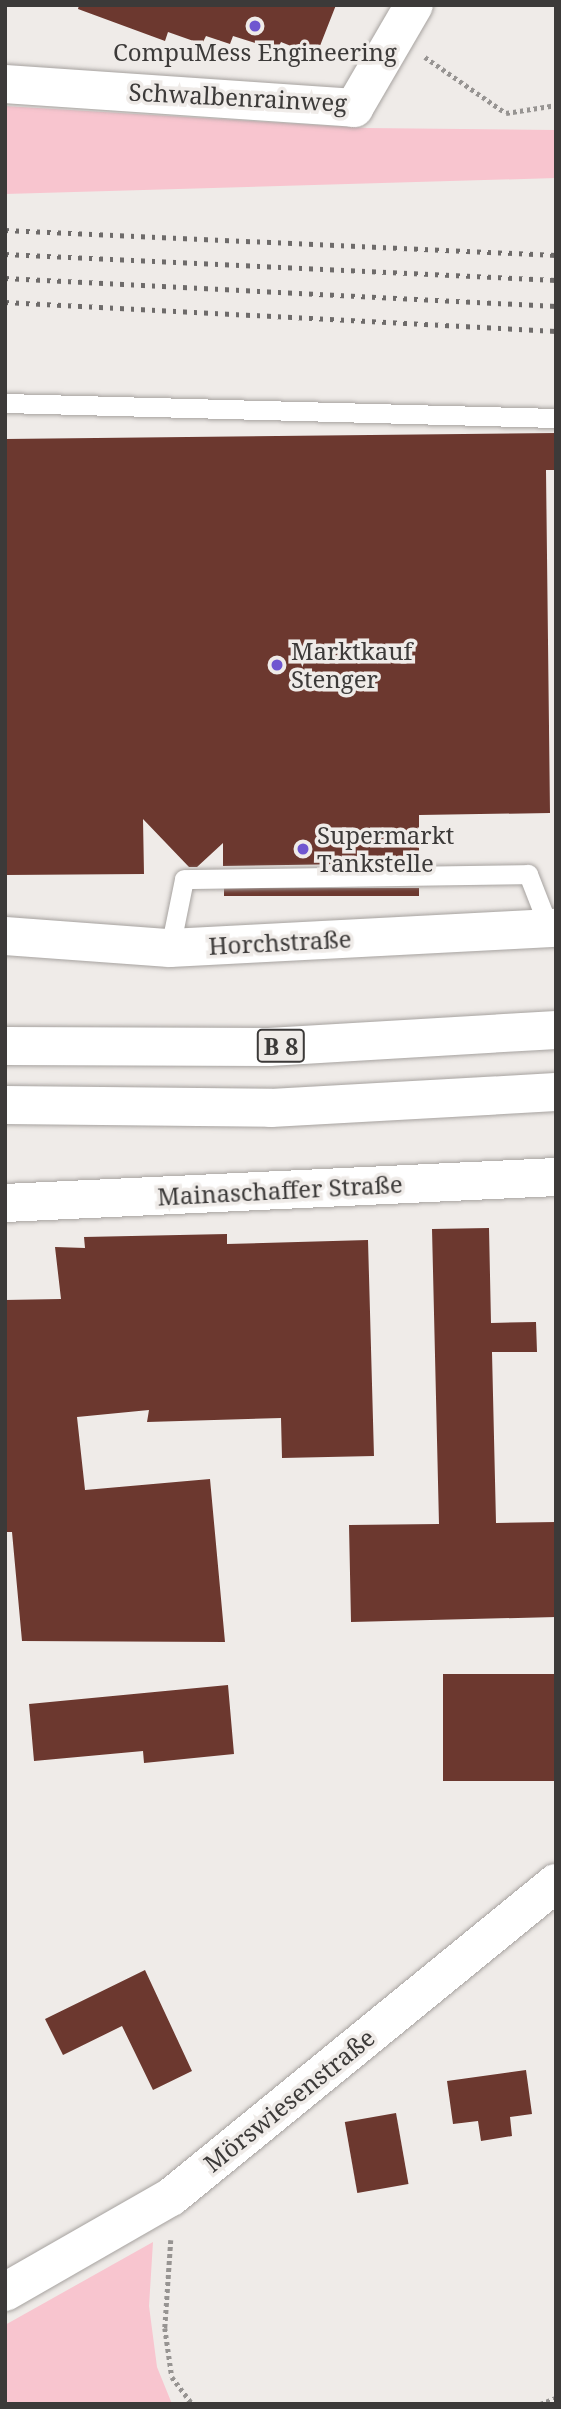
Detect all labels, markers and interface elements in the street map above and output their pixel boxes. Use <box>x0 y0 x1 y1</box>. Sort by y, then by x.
marker: CompuMess Engineering <box>247 18 263 34</box>
place label: CompuMess Engineering <box>113 38 397 66</box>
street label: Schwalbenrainweg <box>128 77 348 117</box>
place label: Marktkauf Stenger <box>291 637 412 693</box>
marker: Marktkauf Stenger <box>269 657 285 673</box>
place label: Supermarkt Tankstelle <box>317 821 454 877</box>
marker: Supermarkt Tankstelle <box>295 841 311 857</box>
street label: Horchstraße <box>208 924 352 960</box>
road number: B 8 <box>256 1026 306 1065</box>
street label: Mainaschaffer Straße <box>157 1169 403 1211</box>
street label: Mörswiesenstraße <box>198 2022 380 2178</box>

